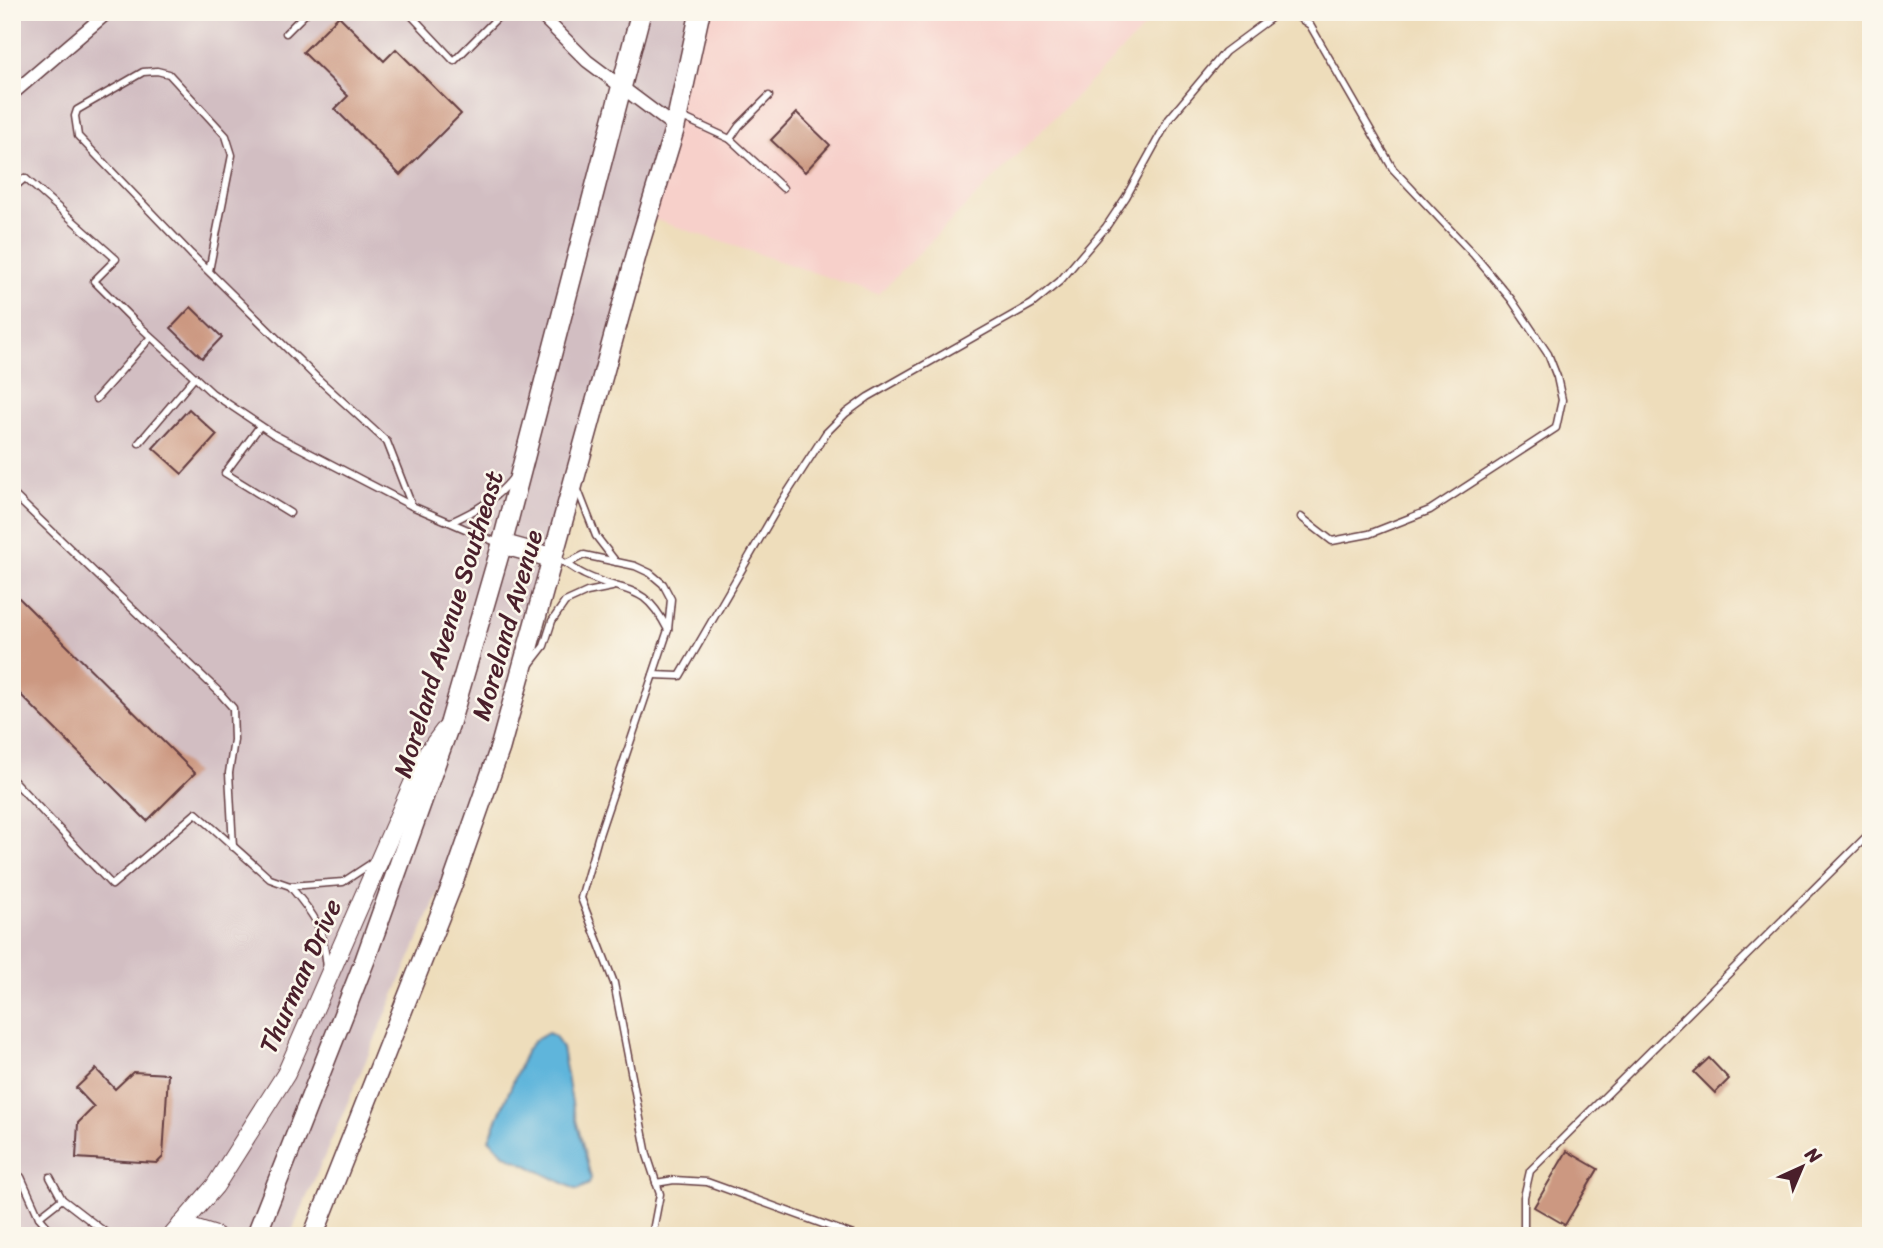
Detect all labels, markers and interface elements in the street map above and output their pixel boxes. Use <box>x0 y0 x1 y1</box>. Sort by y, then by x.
street label: Moreland Avenue Southeast <box>386 467 510 781</box>
street label: Moreland Avenue <box>465 526 549 724</box>
street label: Thurman Drive <box>245 891 355 1061</box>
north arrow <box>1768 1132 1838 1202</box>
text: N <box>1797 1138 1830 1172</box>

